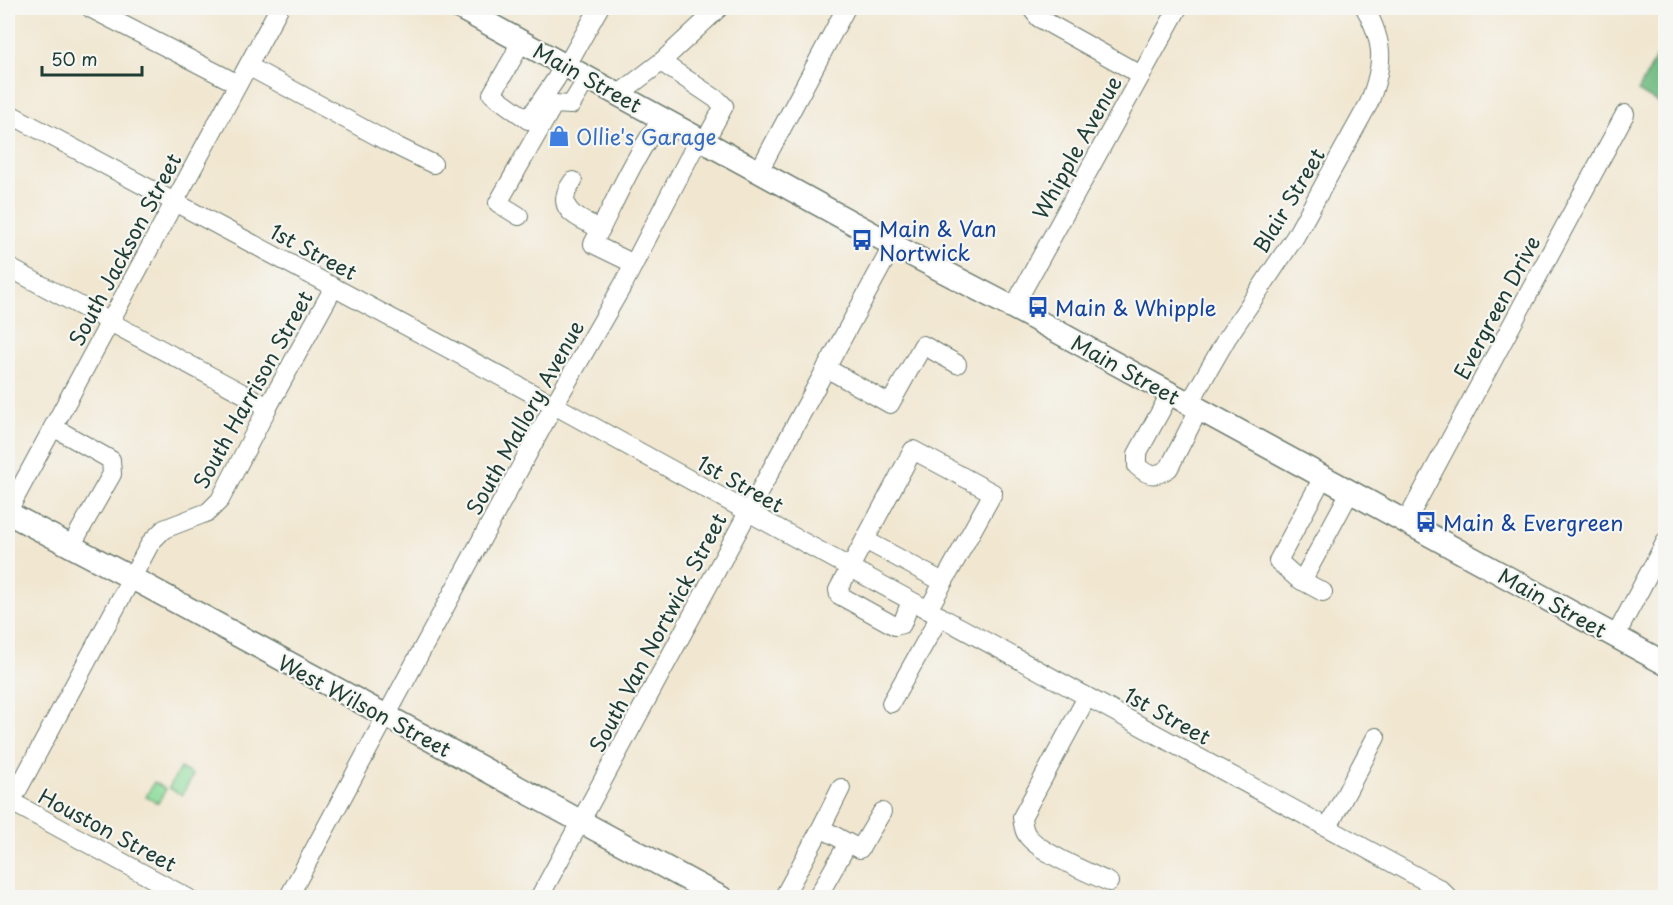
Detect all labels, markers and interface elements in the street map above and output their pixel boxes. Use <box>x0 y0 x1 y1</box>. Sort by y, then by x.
street label: Main Street <box>528 34 648 120</box>
scale bar <box>42 39 142 77</box>
text: 50 m <box>51 45 98 72</box>
street label: Whipple Avenue <box>1023 69 1129 225</box>
place label: Ollie's Garage <box>576 120 717 152</box>
shop icon: Ollie's Garage <box>547 124 571 148</box>
street label: Blair Street <box>1244 141 1332 259</box>
street label: South Jackson Street <box>60 147 188 351</box>
place label: Main & Van Nortwick <box>879 212 997 268</box>
street label: 1st Street <box>265 215 363 287</box>
bus stop icon: Main & Van Nortwick <box>850 228 874 252</box>
street label: Evergreen Drive <box>1445 229 1547 385</box>
street label: South Harrison Street <box>184 284 320 494</box>
place label: Main & Whipple <box>1055 291 1217 323</box>
bus stop icon: Main & Whipple <box>1026 295 1050 319</box>
street label: South Mallory Avenue <box>457 314 591 520</box>
street label: Main Street <box>1066 326 1186 412</box>
street label: 1st Street <box>692 446 790 520</box>
place label: Main & Evergreen <box>1443 506 1623 538</box>
street label: South Van Nortwick Street <box>580 507 734 757</box>
bus stop icon: Main & Evergreen <box>1414 510 1438 534</box>
street label: Main Street <box>1493 559 1613 645</box>
street label: West Wilson Street <box>273 646 457 764</box>
street label: 1st Street <box>1119 678 1217 752</box>
street label: Houston Street <box>33 779 183 879</box>

